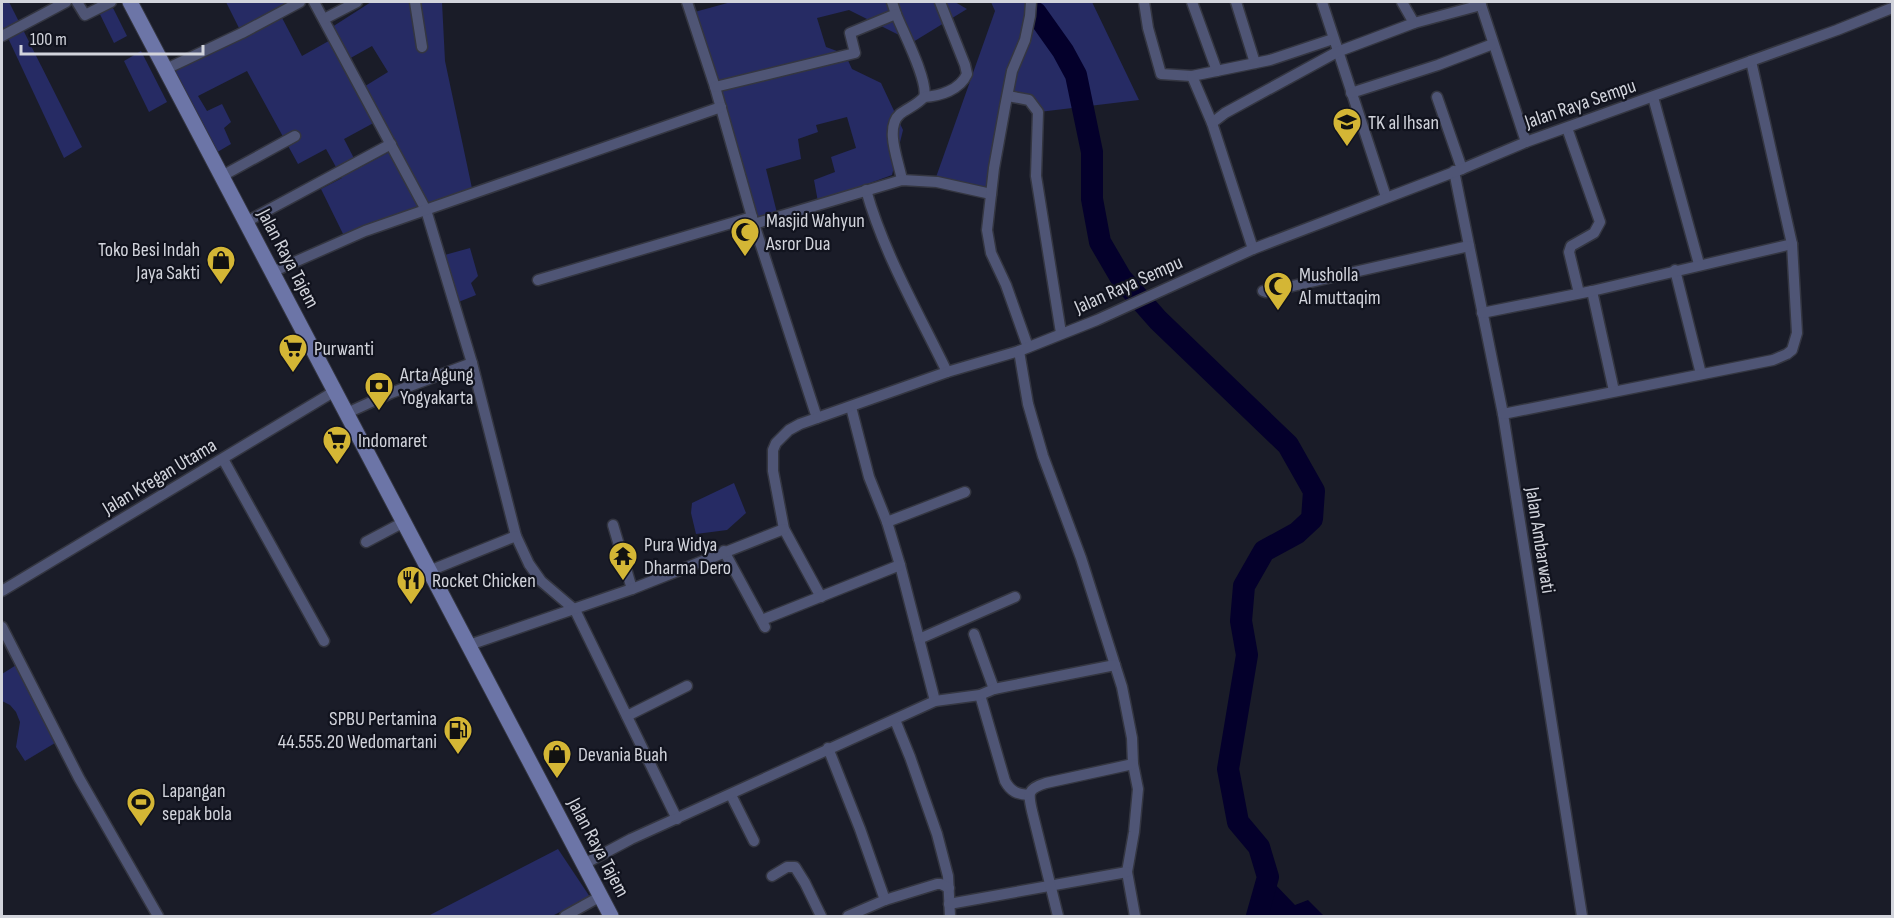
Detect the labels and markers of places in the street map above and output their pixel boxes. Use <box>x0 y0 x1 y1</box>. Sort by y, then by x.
school or university icon: TK al Ihsan <box>1331 106 1363 148</box>
place label: TK al Ihsan <box>1368 111 1439 135</box>
place label: Masjid Wahyun Asror Dua <box>765 209 865 256</box>
mosque icon: Masjid Wahyun Asror Dua <box>729 216 761 258</box>
place label: Toko Besi Indah Jaya Sakti <box>98 238 200 285</box>
shop icon: Toko Besi Indah Jaya Sakti <box>205 244 237 286</box>
place label: Musholla Al muttaqim <box>1298 263 1381 310</box>
mosque icon: Musholla Al muttaqim <box>1262 270 1294 312</box>
supermarket icon: Purwanti <box>277 332 309 374</box>
place label: Purwanti <box>314 337 374 361</box>
place label: Arta Agung Yogyakarta <box>399 363 474 410</box>
bank icon: Arta Agung Yogyakarta <box>363 370 395 412</box>
supermarket icon: Indomaret <box>321 424 353 466</box>
place label: Indomaret <box>358 429 427 453</box>
place label: Pura Widya Dharma Dero <box>644 533 731 580</box>
temple icon: Pura Widya Dharma Dero <box>607 540 639 582</box>
restaurant icon: Rocket Chicken <box>395 564 427 606</box>
place label: Rocket Chicken <box>432 569 536 593</box>
place label: SPBU Pertamina 44.555.20 Wedomartani <box>278 707 437 754</box>
fuel station icon: SPBU Pertamina 44.555.20 Wedomartani <box>442 714 474 756</box>
shop icon: Devania Buah <box>541 738 573 780</box>
place label: Devania Buah <box>578 743 668 767</box>
place label: Lapangan sepak bola <box>162 779 232 826</box>
sports icon: Lapangan sepak bola <box>125 786 157 828</box>

